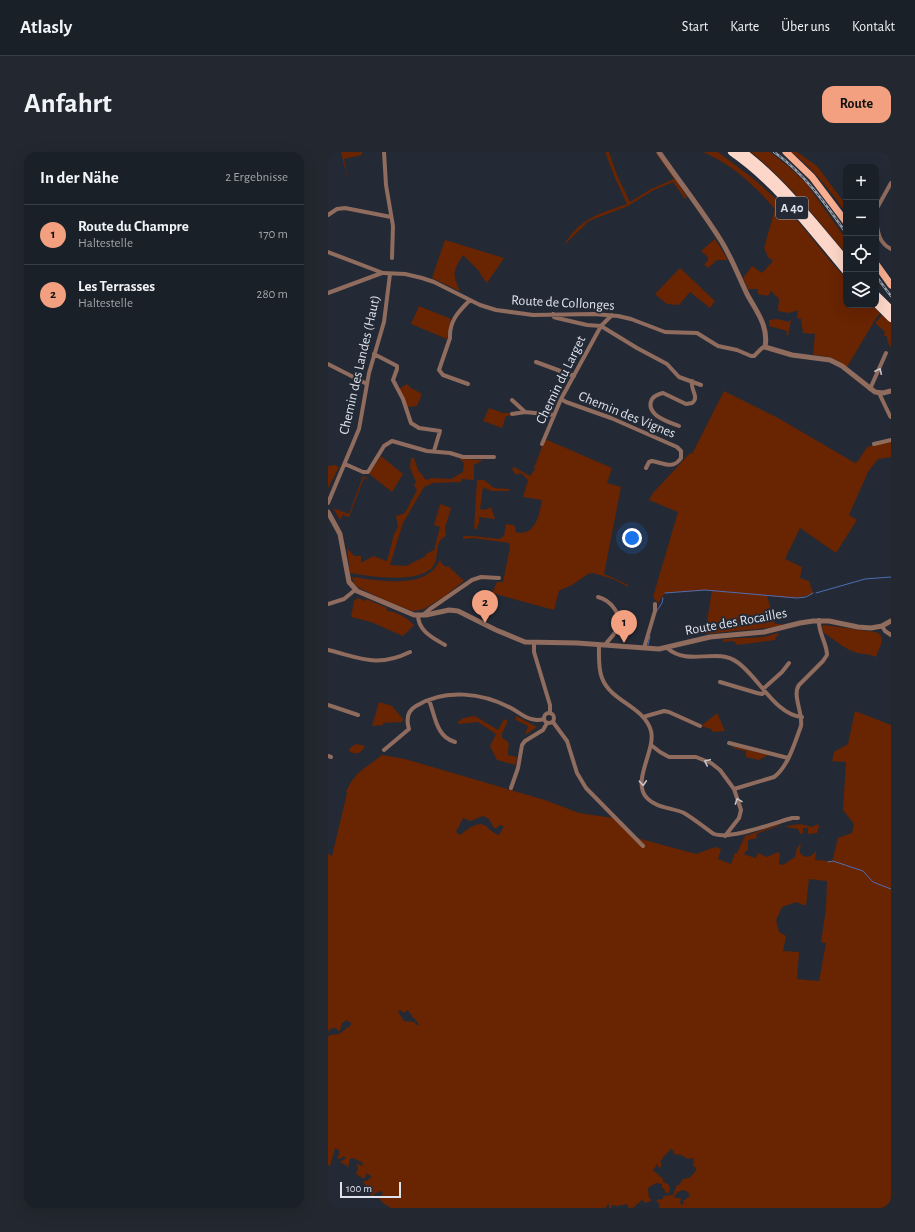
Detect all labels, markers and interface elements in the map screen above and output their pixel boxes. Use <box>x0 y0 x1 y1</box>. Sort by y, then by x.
text: Atlasly <box>20 18 72 37</box>
text: Start <box>682 20 708 34</box>
text: Karte <box>730 20 759 34</box>
text: Über uns <box>781 20 830 34</box>
text: Kontakt <box>852 20 895 34</box>
button: Route <box>822 86 891 123</box>
text: Anfahrt <box>24 90 112 118</box>
map controls <box>843 164 879 308</box>
button: + <box>843 164 879 200</box>
text: In der Nähe <box>40 169 119 186</box>
text: 2 Ergebnisse <box>225 171 288 184</box>
road number: A 40 <box>776 197 808 219</box>
button: − <box>843 200 879 236</box>
text: Route du Champre <box>78 219 189 234</box>
text: 1 <box>51 228 55 241</box>
text: 170 m <box>259 228 288 241</box>
button: locate <box>843 236 879 272</box>
text: Haltestelle <box>78 237 133 250</box>
button: layers <box>843 272 879 308</box>
text: Les Terrasses <box>78 279 155 294</box>
text: 2 <box>50 288 56 301</box>
text: 280 m <box>257 288 288 301</box>
street label: Route de Collonges <box>511 293 615 313</box>
street label: Chemin des Landes (Haut) <box>337 294 383 436</box>
text: Haltestelle <box>78 297 133 310</box>
street label: Chemin du Larget <box>534 333 589 426</box>
one-way arrow <box>874 368 882 375</box>
street label: Chemin des Vignes <box>576 389 678 441</box>
your location <box>622 528 642 548</box>
pin: 2 <box>472 590 498 623</box>
street label: Route des Rocailles <box>684 606 788 638</box>
pin: 1 <box>611 610 637 643</box>
one-way arrow <box>704 759 711 767</box>
one-way arrow <box>638 780 647 786</box>
one-way arrow <box>735 797 743 804</box>
scale bar <box>340 1180 401 1199</box>
text: 100 m <box>346 1183 372 1194</box>

